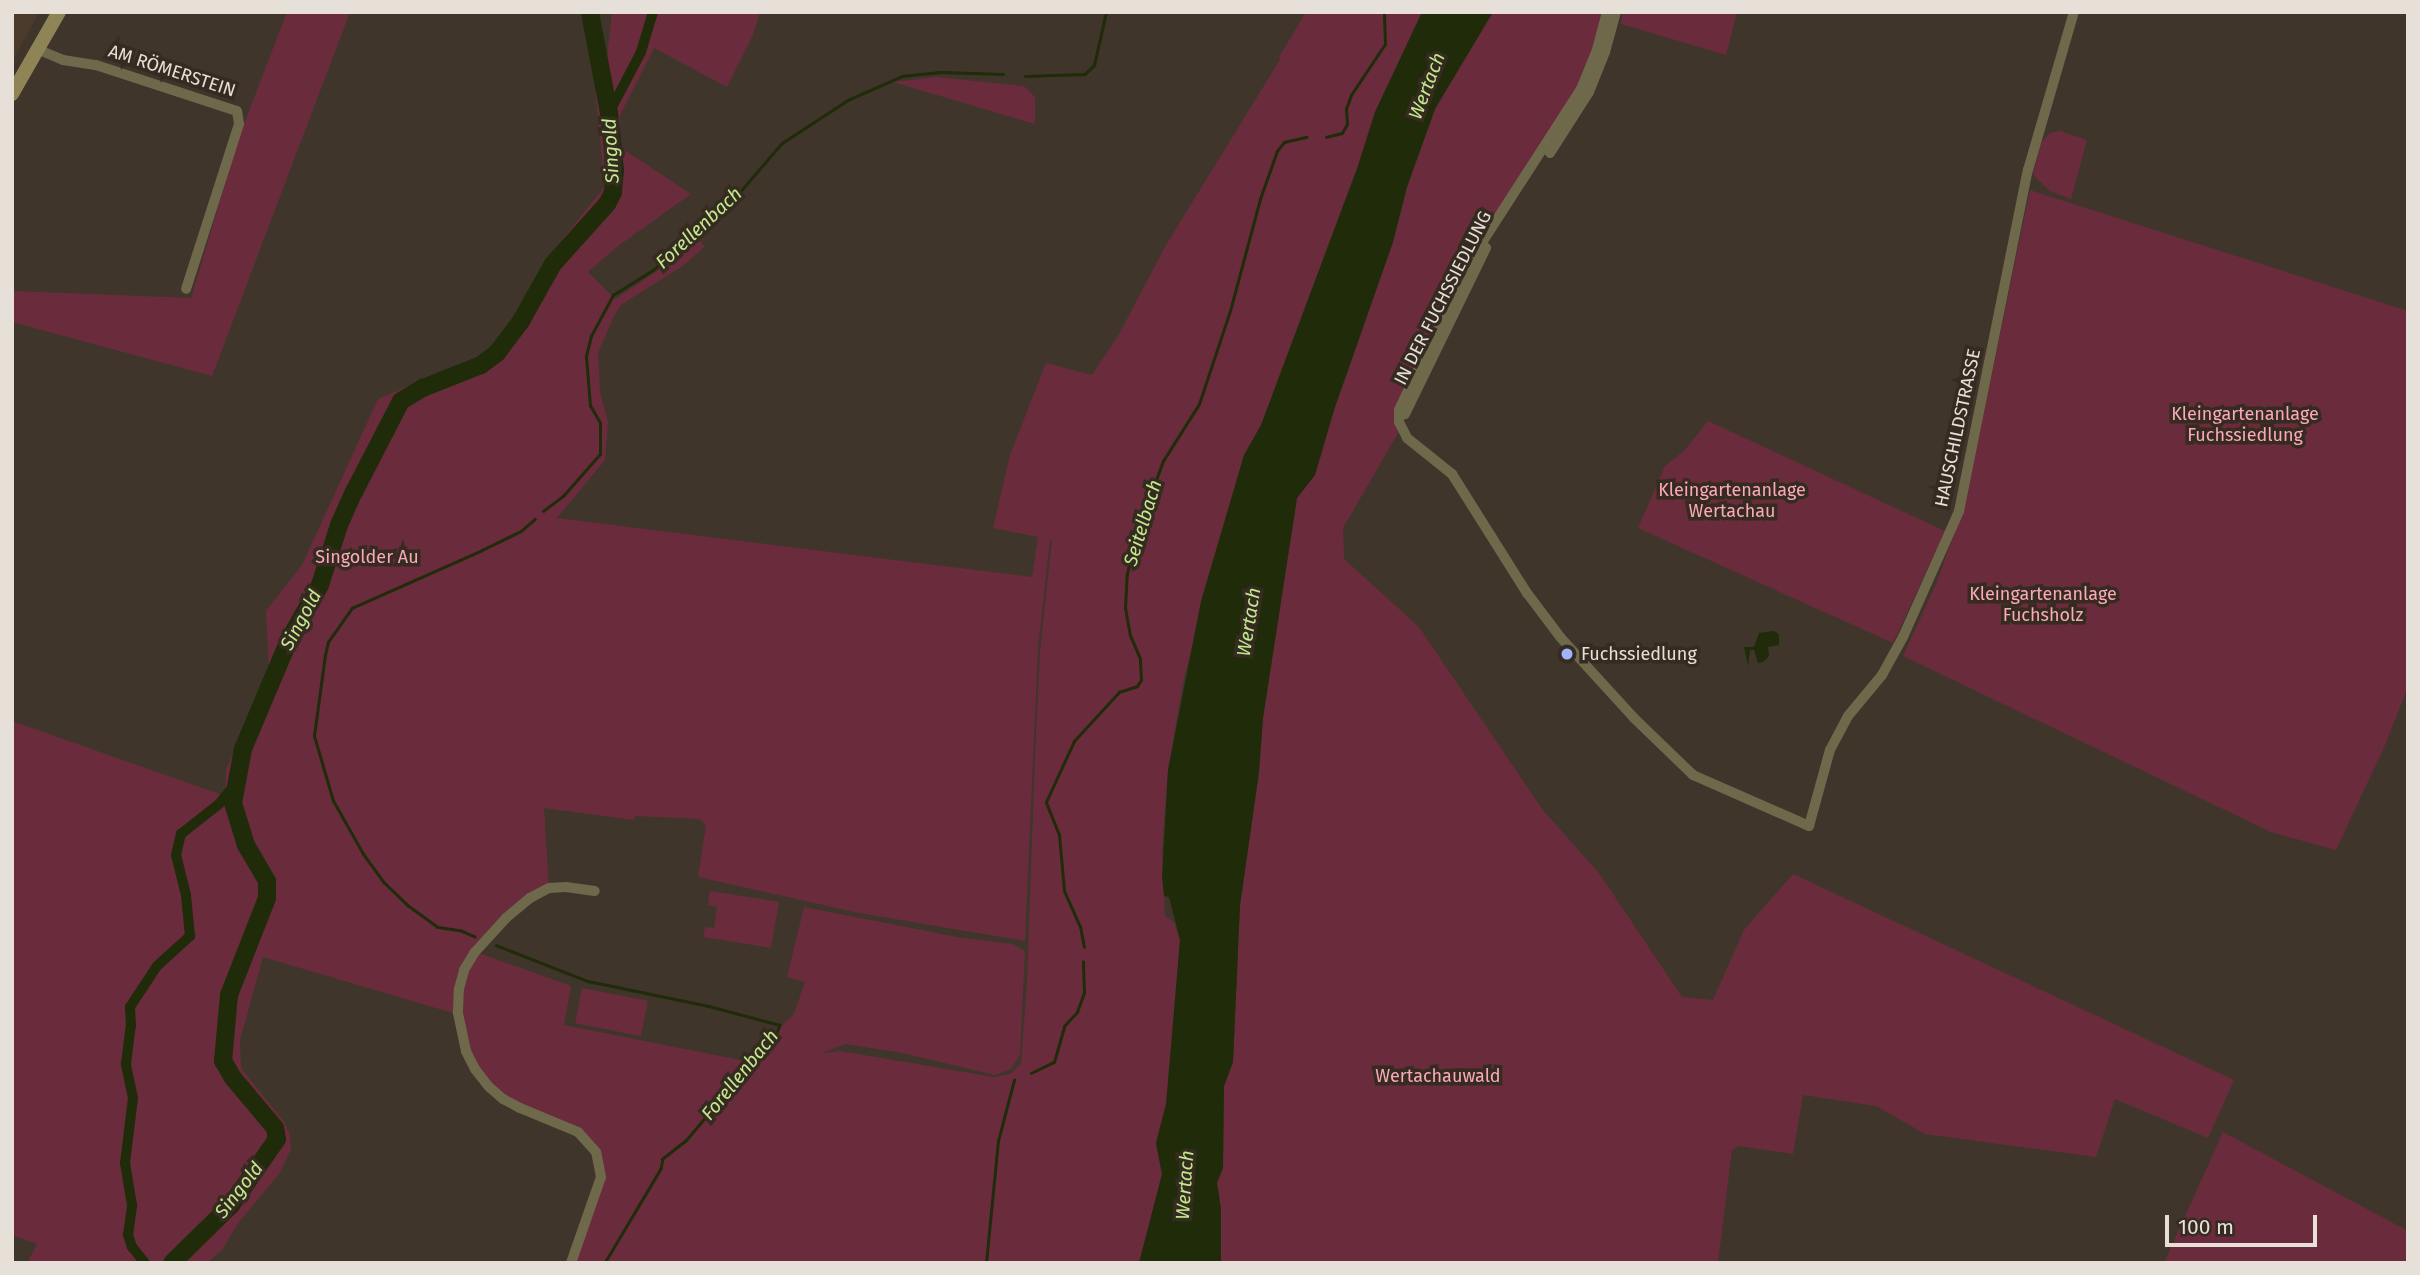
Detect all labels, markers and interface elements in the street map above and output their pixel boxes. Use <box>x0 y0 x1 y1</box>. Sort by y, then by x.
street label: AM RÖMERSTEIN <box>106 40 238 102</box>
water label: Wertach <box>1404 49 1450 123</box>
water label: Singold <box>598 118 624 184</box>
water label: Forellenbach <box>651 182 747 274</box>
street label: IN DER FUCHSSIEDLUNG <box>1390 207 1496 389</box>
street label: HAUSCHILDSTRASSE <box>1931 347 1985 509</box>
park label: Kleingartenanlage Fuchssiedlung <box>2171 404 2319 446</box>
water label: Seitelbach <box>1119 477 1167 569</box>
park label: Kleingartenanlage Wertachau <box>1658 480 1806 522</box>
park label: Singolder Au <box>315 546 419 568</box>
park label: Kleingartenanlage Fuchsholz <box>1969 584 2117 626</box>
water label: Singold <box>276 586 326 654</box>
water label: Wertach <box>1232 586 1266 658</box>
place label: Fuchssiedlung <box>1581 643 1697 665</box>
marker: Fuchssiedlung <box>1559 646 1575 662</box>
water label: Forellenbach <box>697 1025 783 1125</box>
park label: Wertachauwald <box>1375 1065 1501 1087</box>
water label: Wertach <box>1171 1149 1199 1221</box>
water label: Singold <box>210 1157 268 1223</box>
scale bar <box>2168 1202 2320 1246</box>
text: 100 m <box>2178 1214 2234 1240</box>

